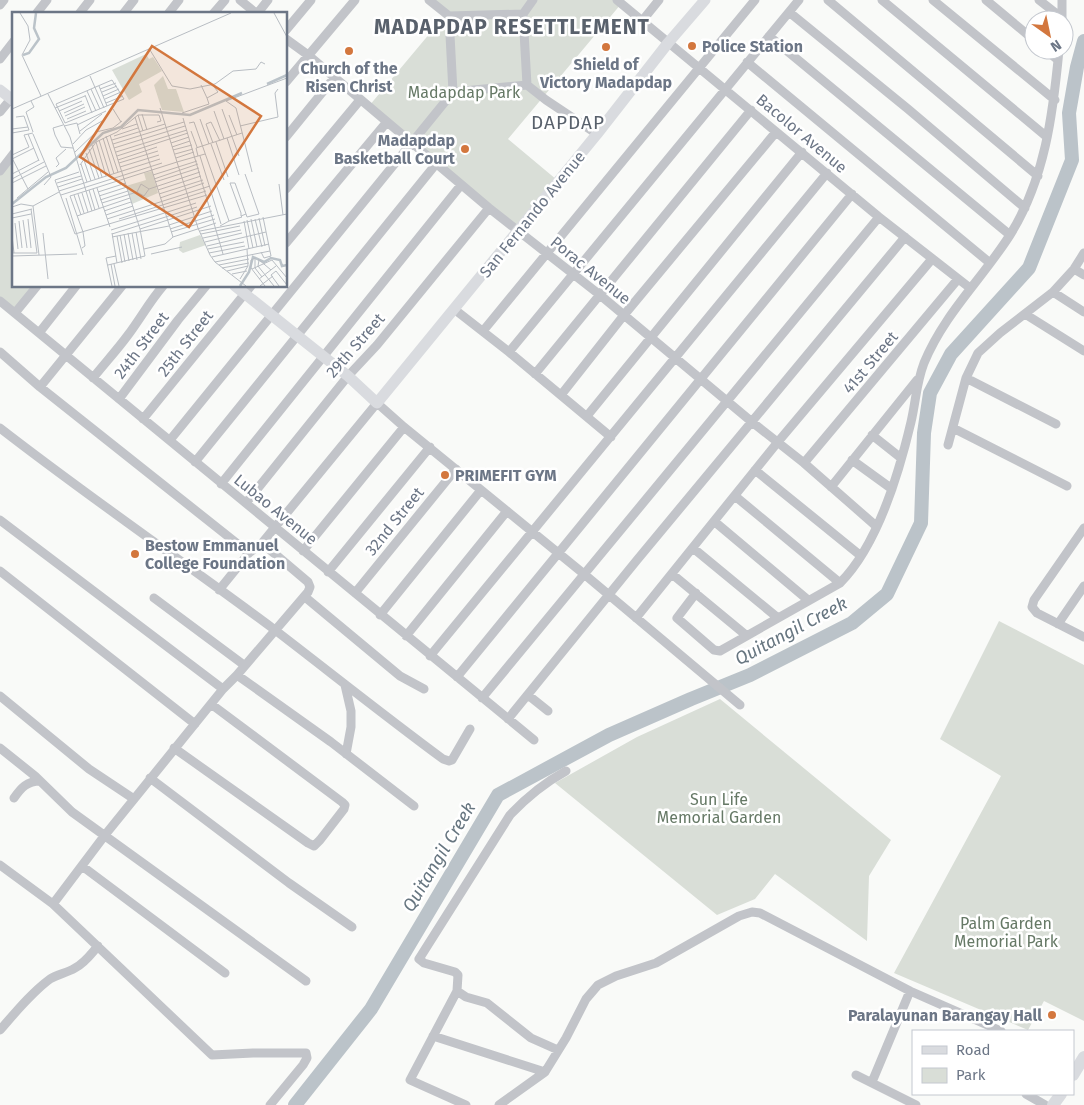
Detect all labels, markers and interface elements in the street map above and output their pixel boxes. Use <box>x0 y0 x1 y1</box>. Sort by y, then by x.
north arrow <box>1024 10 1074 60</box>
inset map <box>12 12 288 288</box>
district label: MADAPDAP RESETTLEMENT <box>374 14 650 40</box>
text: N <box>1047 36 1064 55</box>
place label: Police Station <box>702 37 803 56</box>
marker: Police Station <box>686 40 698 52</box>
marker: Shield of Victory Madapdap <box>600 41 612 53</box>
marker: Church of the Risen Christ <box>343 45 355 57</box>
place label: Shield of Victory Madapdap <box>539 55 672 92</box>
place label: Church of the Risen Christ <box>300 59 398 96</box>
park label: Madapdap Park <box>408 83 521 102</box>
street label: Bacolor Avenue <box>752 90 851 177</box>
district label: DAPDAP <box>531 111 605 134</box>
place label: Madapdap Basketball Court <box>334 131 456 168</box>
marker: Madapdap Basketball Court <box>459 143 471 155</box>
street label: San Fernando Avenue <box>476 147 589 281</box>
street label: Porac Avenue <box>547 232 635 308</box>
street label: 25th Street <box>154 306 217 380</box>
street label: 24th Street <box>110 308 173 382</box>
street label: 29th Street <box>322 309 389 381</box>
street label: 41st Street <box>839 327 902 397</box>
place label: PRIMEFIT GYM <box>455 466 557 485</box>
marker: PRIMEFIT GYM <box>439 469 451 481</box>
street label: Lubao Avenue <box>230 470 321 549</box>
street label: 32nd Street <box>361 483 428 559</box>
place label: Bestow Emmanuel College Foundation <box>145 536 285 573</box>
marker: Bestow Emmanuel College Foundation <box>129 548 141 560</box>
water label: Quitangil Creek <box>731 592 851 670</box>
park label: Sun Life Memorial Garden <box>657 790 781 827</box>
water label: Quitangil Creek <box>398 798 480 916</box>
park label: Palm Garden Memorial Park <box>954 914 1059 951</box>
place label: Paralayunan Barangay Hall <box>848 1006 1042 1025</box>
marker: Paralayunan Barangay Hall <box>1046 1009 1058 1021</box>
legend <box>912 1030 1074 1095</box>
text: Road <box>956 1041 991 1059</box>
text: Park <box>956 1066 986 1084</box>

